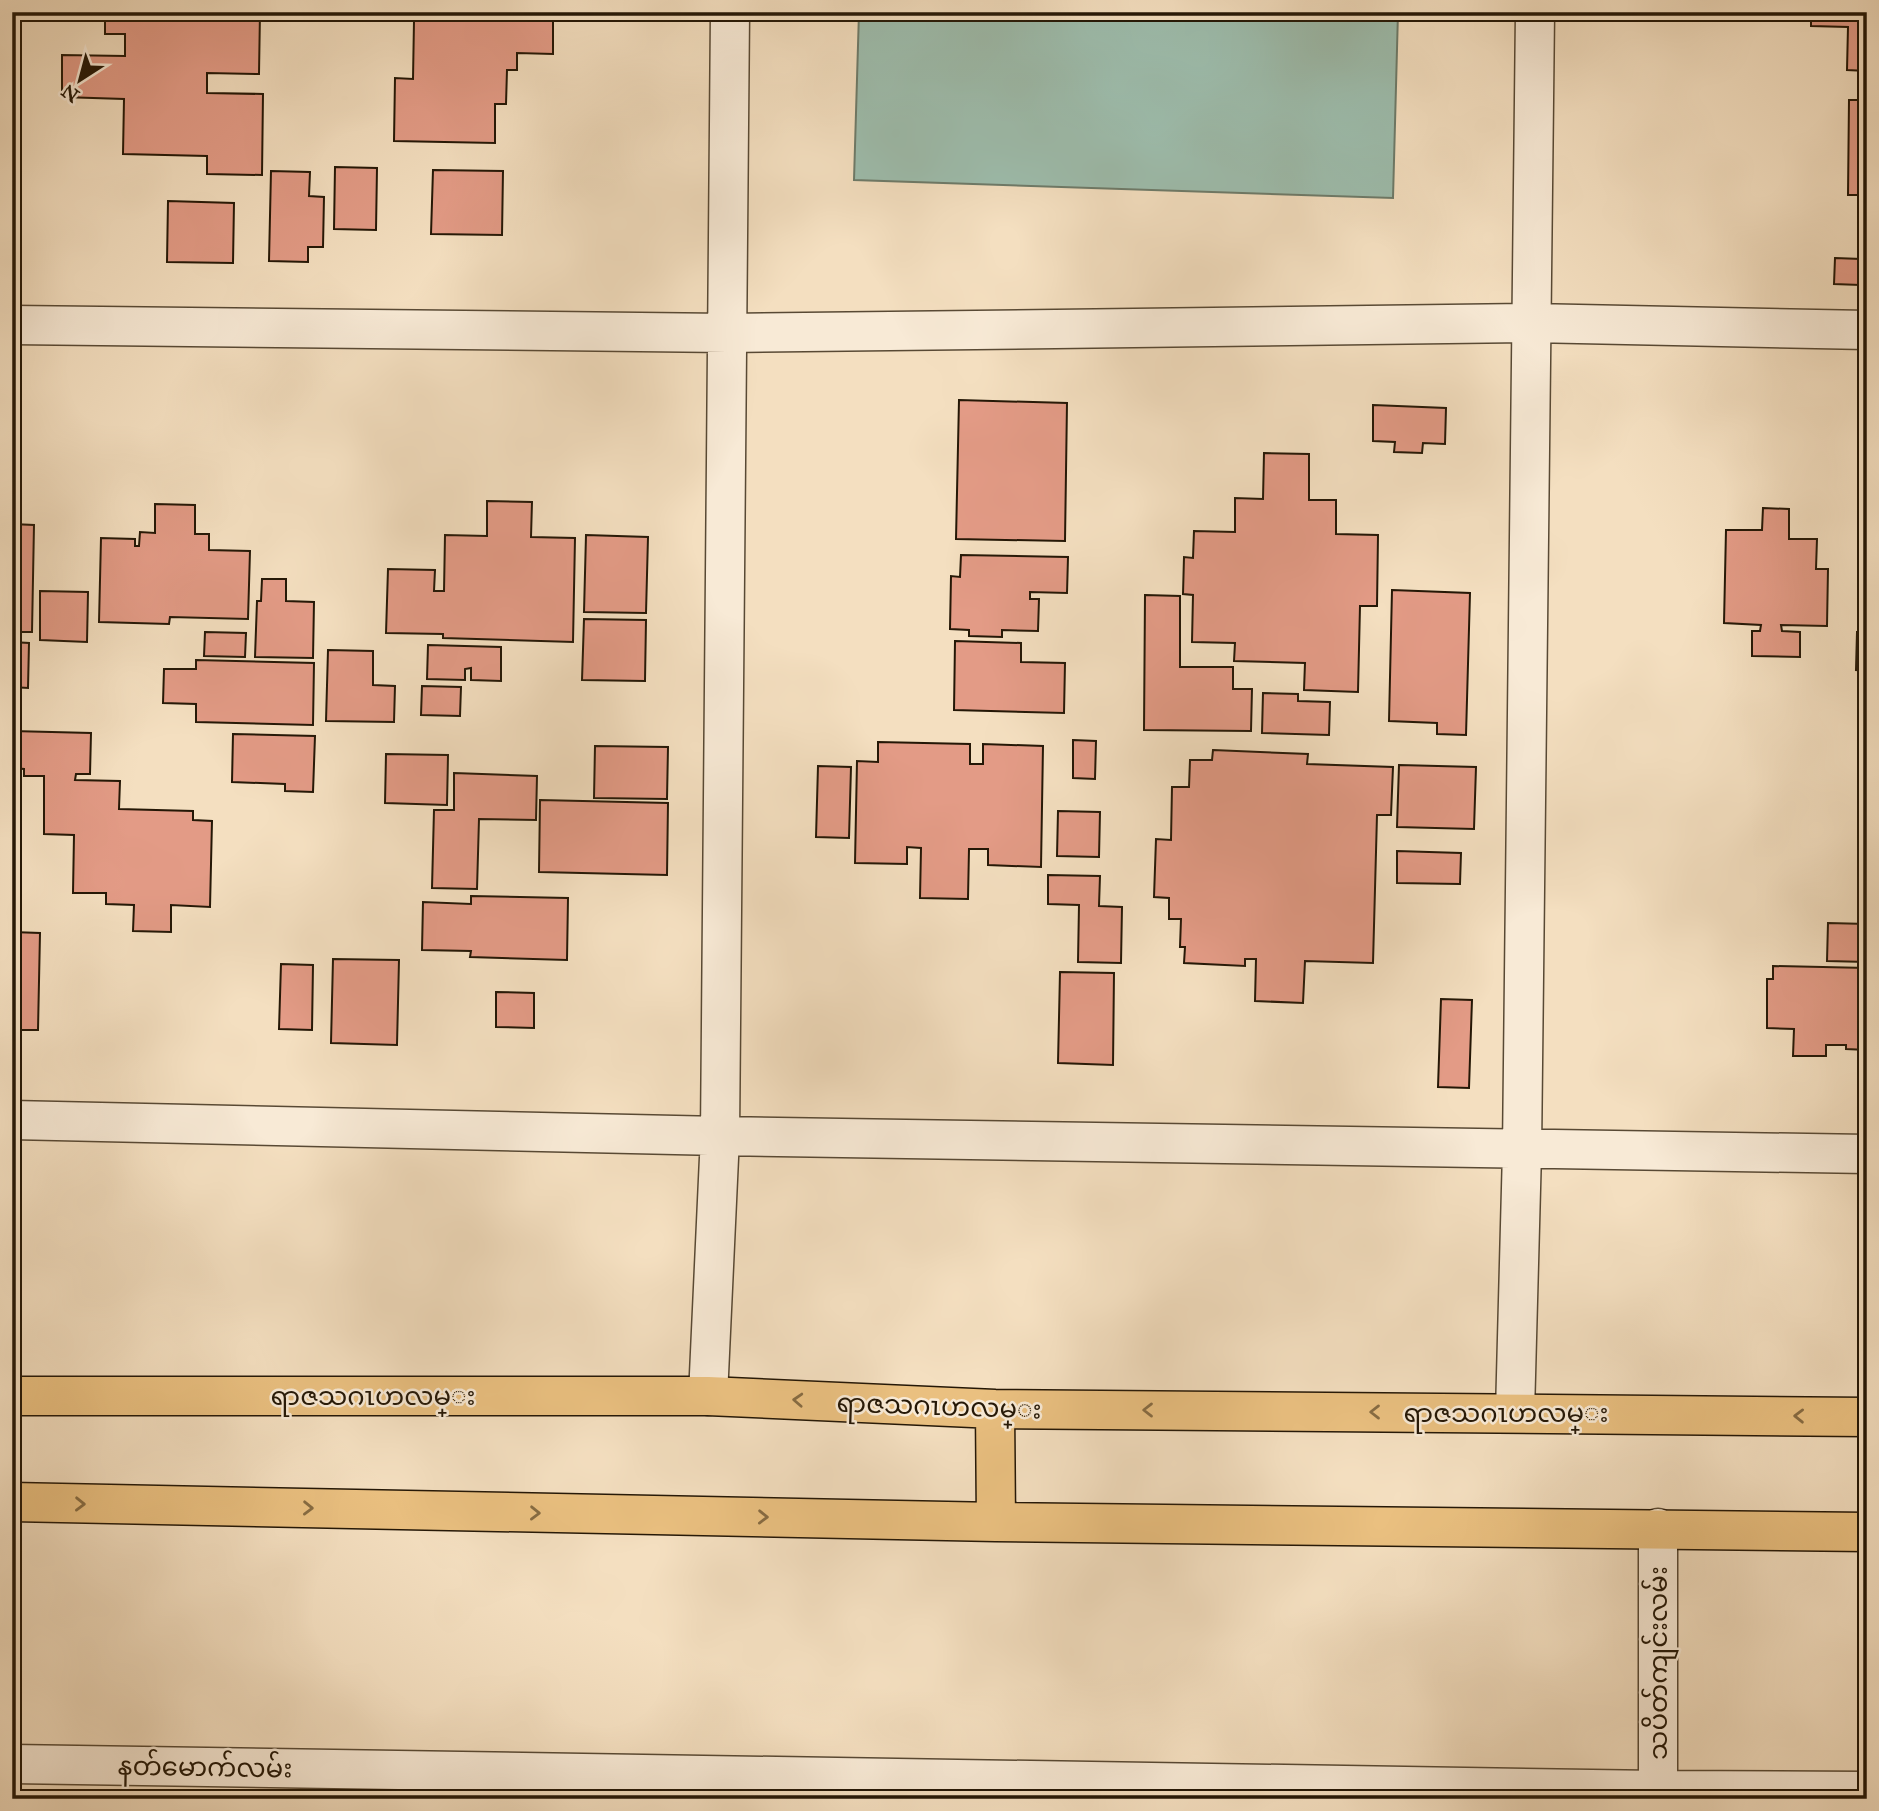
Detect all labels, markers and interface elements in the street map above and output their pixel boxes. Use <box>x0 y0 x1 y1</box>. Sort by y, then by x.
north arrow <box>46 46 116 116</box>
text: N <box>57 79 84 107</box>
street label: ရာဇသဂၤဟလမ္း <box>270 1380 476 1417</box>
street label: ရာဇသဂၤဟလမ္း <box>836 1386 1042 1431</box>
one-way arrow <box>792 1393 803 1408</box>
street label: ရာဇသဂၤဟလမ္း <box>1403 1397 1609 1434</box>
one-way arrow <box>1142 1403 1153 1418</box>
one-way arrow <box>1369 1404 1380 1420</box>
one-way arrow <box>1793 1408 1803 1424</box>
one-way arrow <box>76 1496 86 1512</box>
one-way arrow <box>303 1501 314 1516</box>
one-way arrow <box>531 1505 541 1521</box>
one-way arrow <box>758 1509 769 1525</box>
street label: သပိတ်ကျင်းလမ်း <box>1641 1566 1679 1760</box>
street label: နတ်မောက်လမ်း <box>117 1748 293 1790</box>

